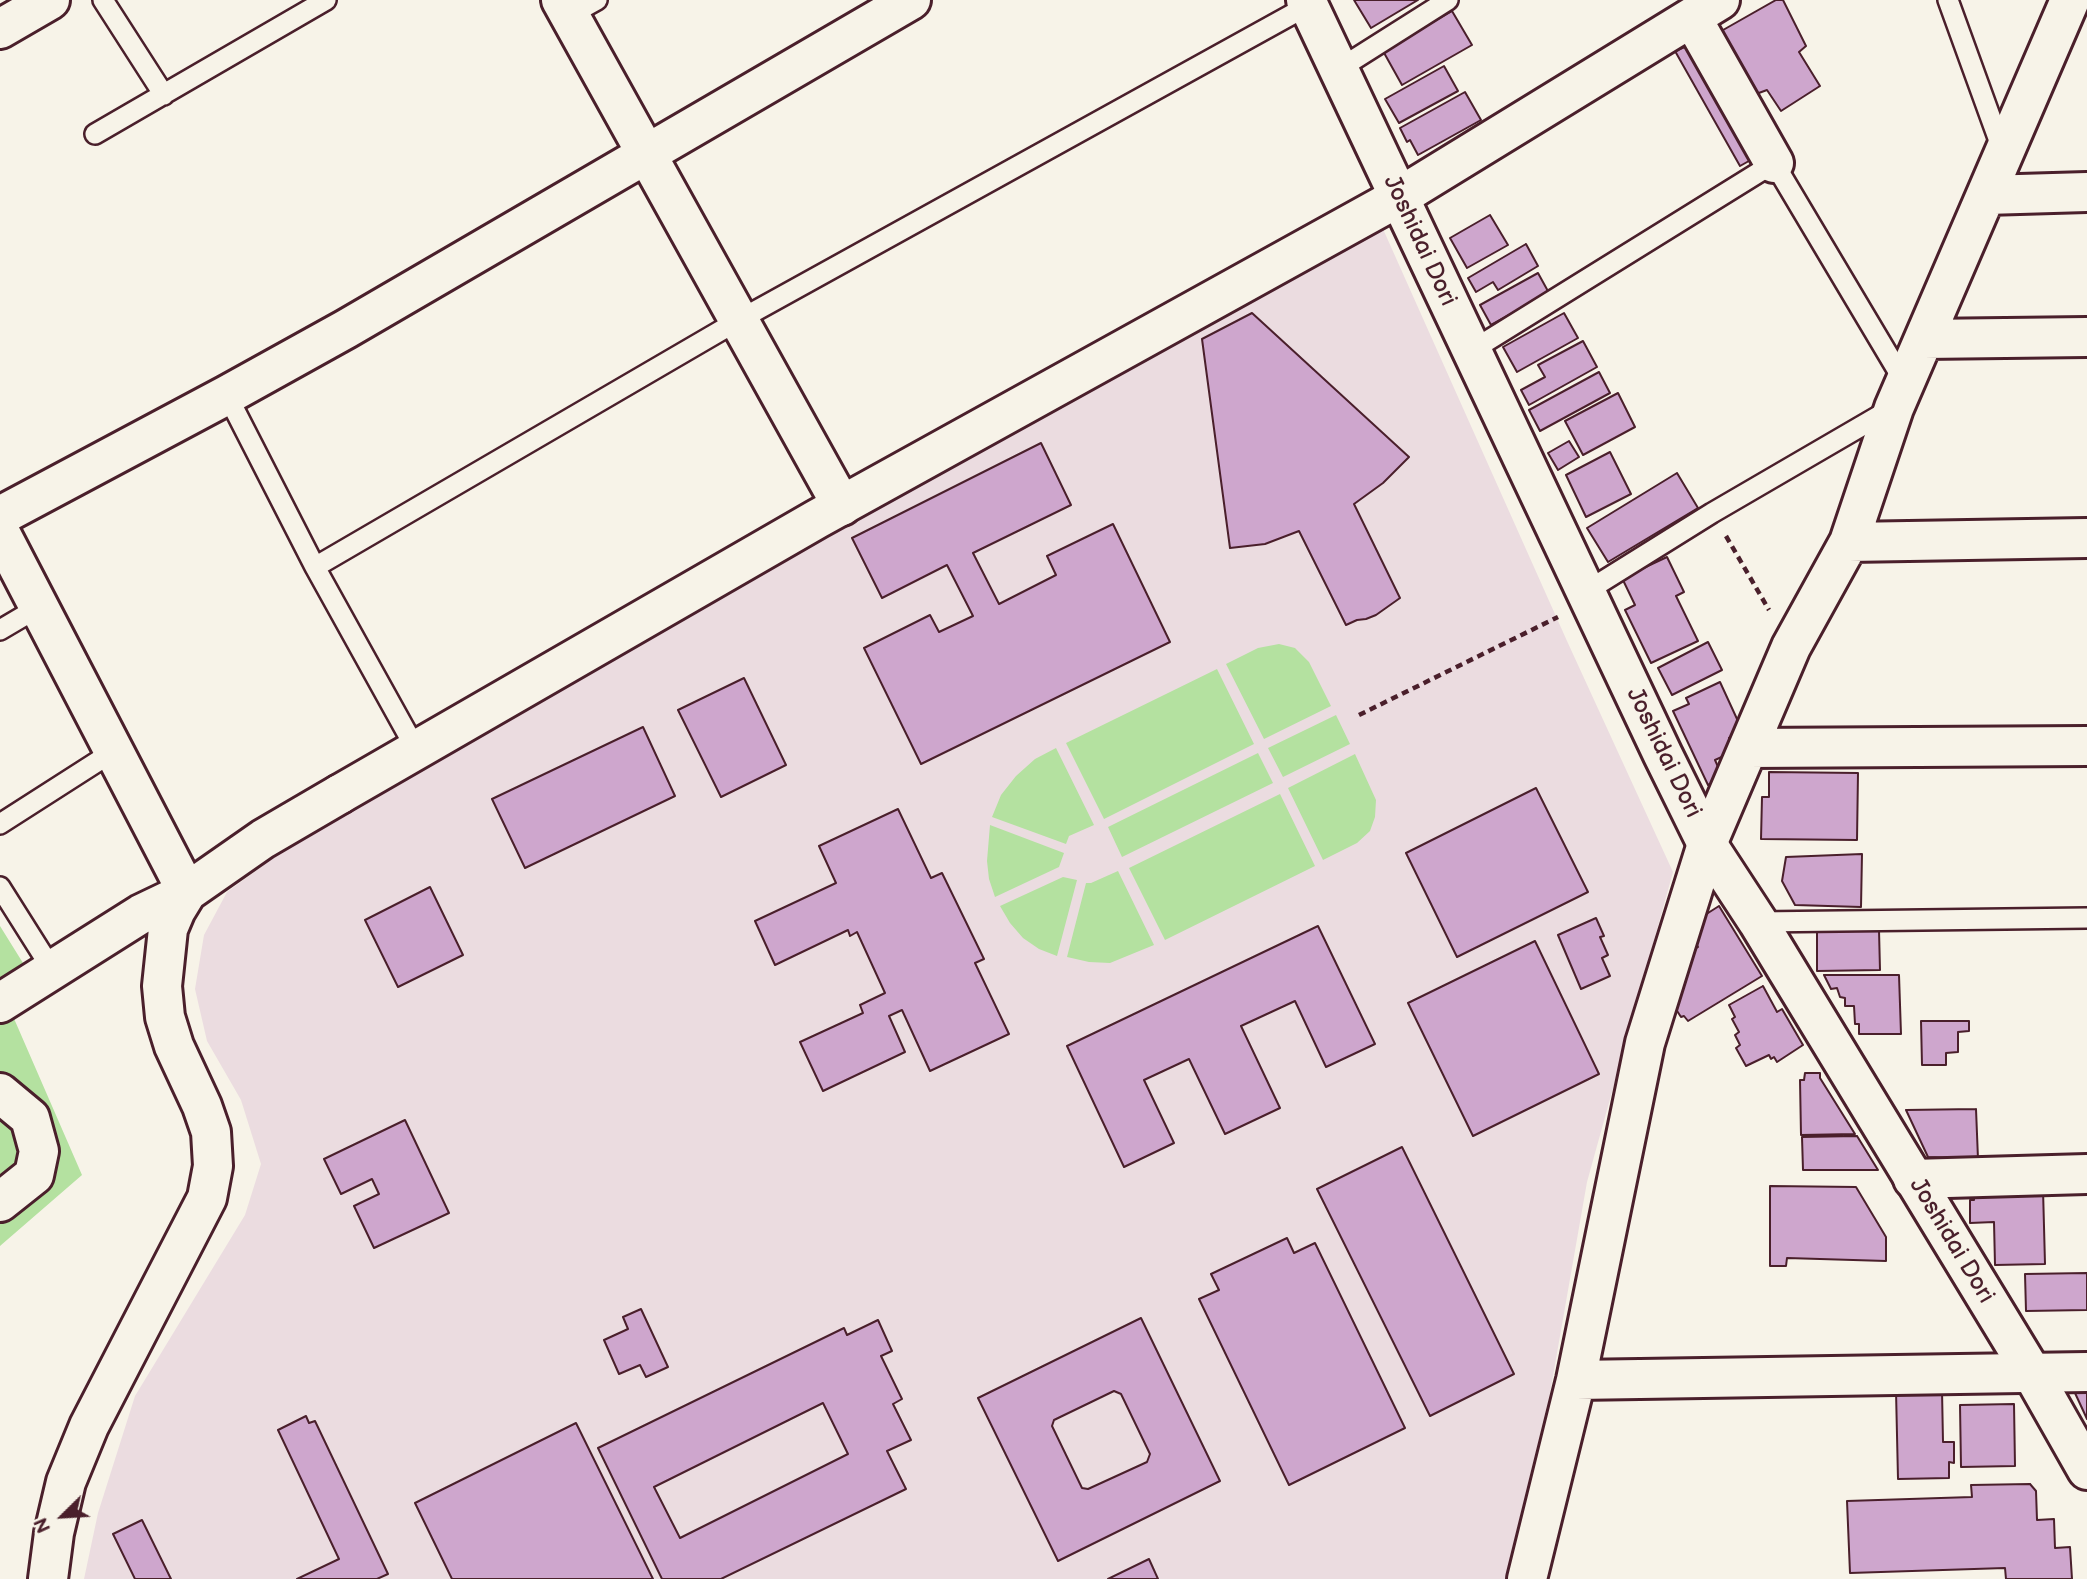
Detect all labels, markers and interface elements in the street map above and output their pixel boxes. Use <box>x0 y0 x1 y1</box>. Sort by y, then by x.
street label: Joshidai Dori <box>1376 171 1462 311</box>
street label: Joshidai Dori <box>1619 683 1707 823</box>
street label: Joshidai Dori <box>1902 1173 2000 1309</box>
north arrow <box>28 1481 98 1551</box>
text: N <box>30 1514 57 1536</box>

